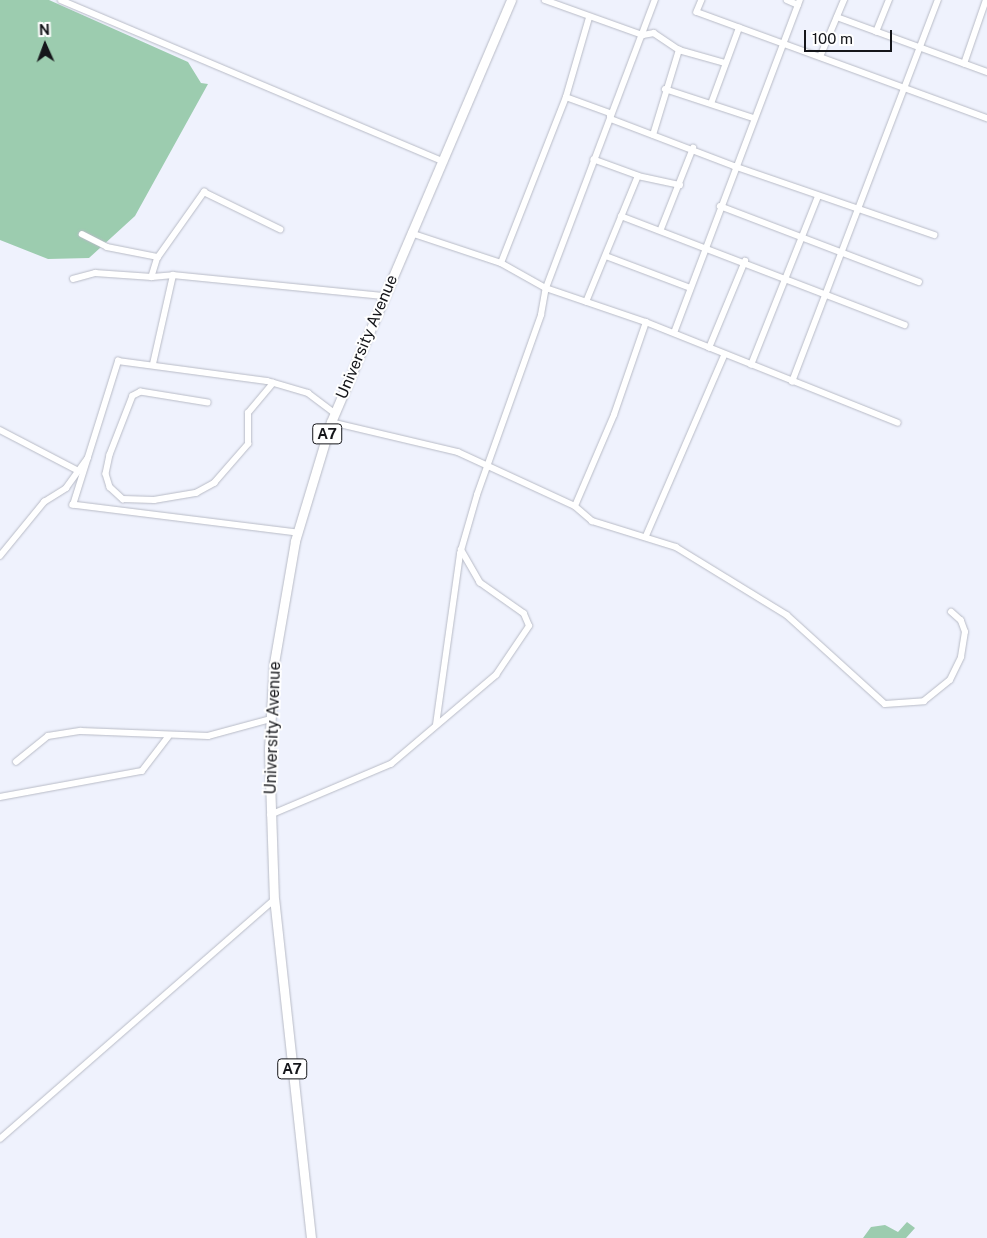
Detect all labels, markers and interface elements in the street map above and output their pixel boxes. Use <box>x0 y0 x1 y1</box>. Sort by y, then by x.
north arrow <box>20 20 70 70</box>
scale bar <box>807 20 894 52</box>
text: N <box>39 22 50 38</box>
text: 100 m <box>812 30 853 47</box>
street label: University Avenue <box>332 272 402 402</box>
road number: A7 <box>312 422 342 446</box>
street label: University Avenue <box>261 661 285 795</box>
road number: A7 <box>277 1056 307 1082</box>

